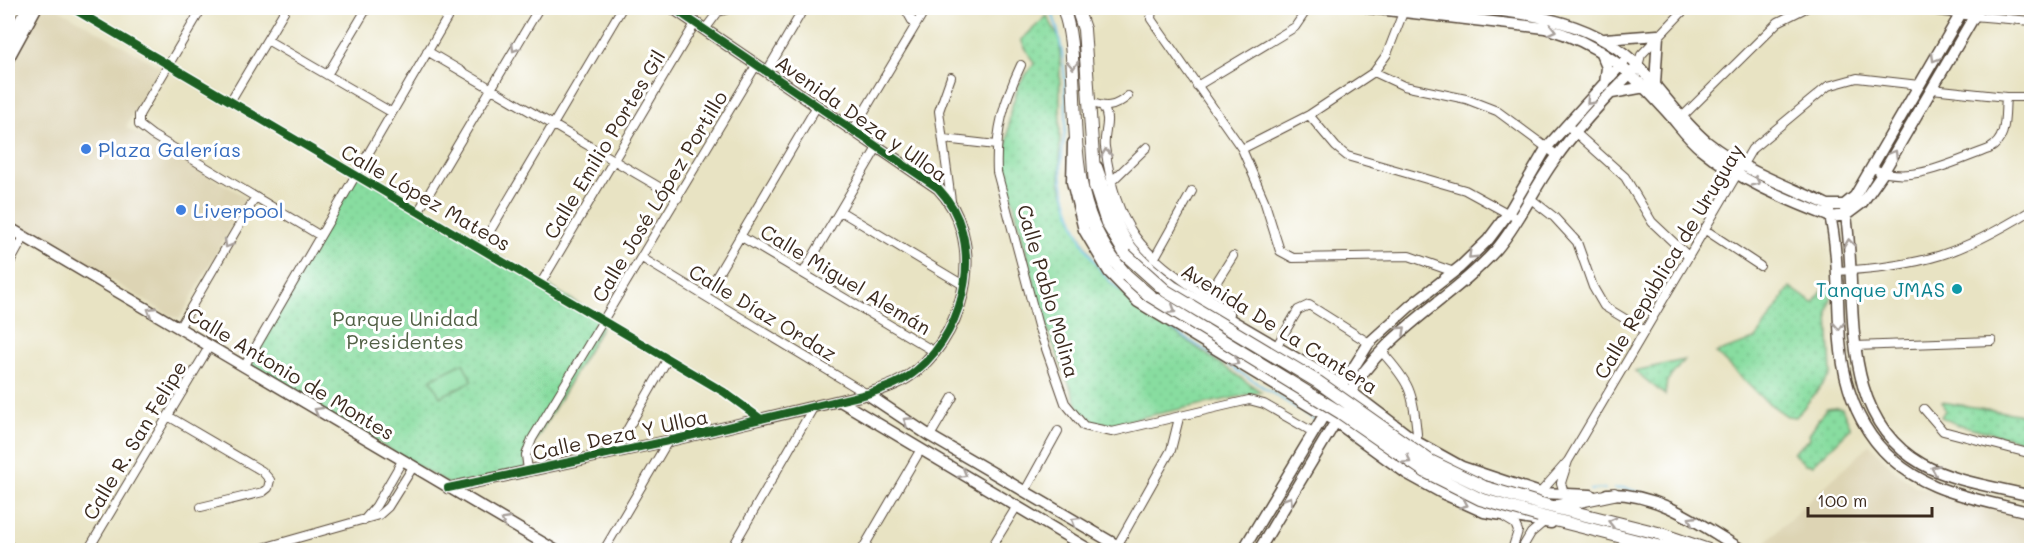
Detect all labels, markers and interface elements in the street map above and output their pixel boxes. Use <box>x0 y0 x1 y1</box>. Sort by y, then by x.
one-way arrow <box>1547 23 1557 36</box>
one-way arrow <box>510 42 522 52</box>
street label: Calle Emilio Portes Gil <box>537 45 671 243</box>
street label: Avenida Deza y Ulloa <box>771 49 953 187</box>
one-way arrow <box>1931 52 1942 62</box>
one-way arrow <box>1066 60 1079 69</box>
street label: Calle José López Portillo <box>585 85 733 307</box>
one-way arrow <box>1586 94 1597 105</box>
place label: Plaza Galerías <box>98 136 241 162</box>
street label: Calle López Mateos <box>337 138 515 256</box>
street label: Calle República de Uruguay <box>1587 139 1749 383</box>
marker: Plaza Galerías <box>79 142 93 156</box>
one-way arrow <box>1101 149 1113 158</box>
one-way arrow <box>1887 150 1899 160</box>
one-way arrow <box>1749 175 1760 187</box>
place label: Liverpool <box>193 197 284 223</box>
street label: Calle Pablo Molina <box>1012 202 1086 380</box>
marker: Liverpool <box>174 203 188 217</box>
street label: Calle Miguel Alemán <box>756 218 936 340</box>
one-way arrow <box>224 238 235 248</box>
one-way arrow <box>1843 239 1856 248</box>
one-way arrow <box>1469 248 1479 259</box>
street label: Avenida De La Cantera <box>1177 257 1383 399</box>
street label: Calle Díaz Ordaz <box>684 258 842 366</box>
place label: Tanque JMAS <box>1816 276 1945 302</box>
marker: Tanque JMAS <box>1950 282 1964 296</box>
street label: Calle Antonio de Montes <box>182 301 400 445</box>
one-way arrow <box>1165 303 1176 314</box>
park label: Parque Unidad Presidentes <box>332 305 478 354</box>
one-way arrow <box>147 307 157 319</box>
one-way arrow <box>1833 321 1846 330</box>
one-way arrow <box>1396 326 1406 337</box>
one-way arrow <box>1229 354 1239 366</box>
street label: Calle R. San Felipe <box>76 356 192 524</box>
street label: Calle Deza Y Ulloa <box>530 403 710 465</box>
one-way arrow <box>314 407 324 419</box>
one-way arrow <box>903 416 913 428</box>
one-way arrow <box>1401 453 1412 464</box>
one-way arrow <box>1930 464 1941 476</box>
one-way arrow <box>957 466 967 478</box>
scale bar <box>1808 480 1932 518</box>
text: 100 m <box>1817 488 1867 512</box>
one-way arrow <box>1282 496 1294 506</box>
one-way arrow <box>1458 497 1469 509</box>
one-way arrow <box>1070 516 1081 528</box>
one-way arrow <box>1607 516 1617 529</box>
one-way arrow <box>1688 516 1699 527</box>
one-way arrow <box>500 517 511 528</box>

